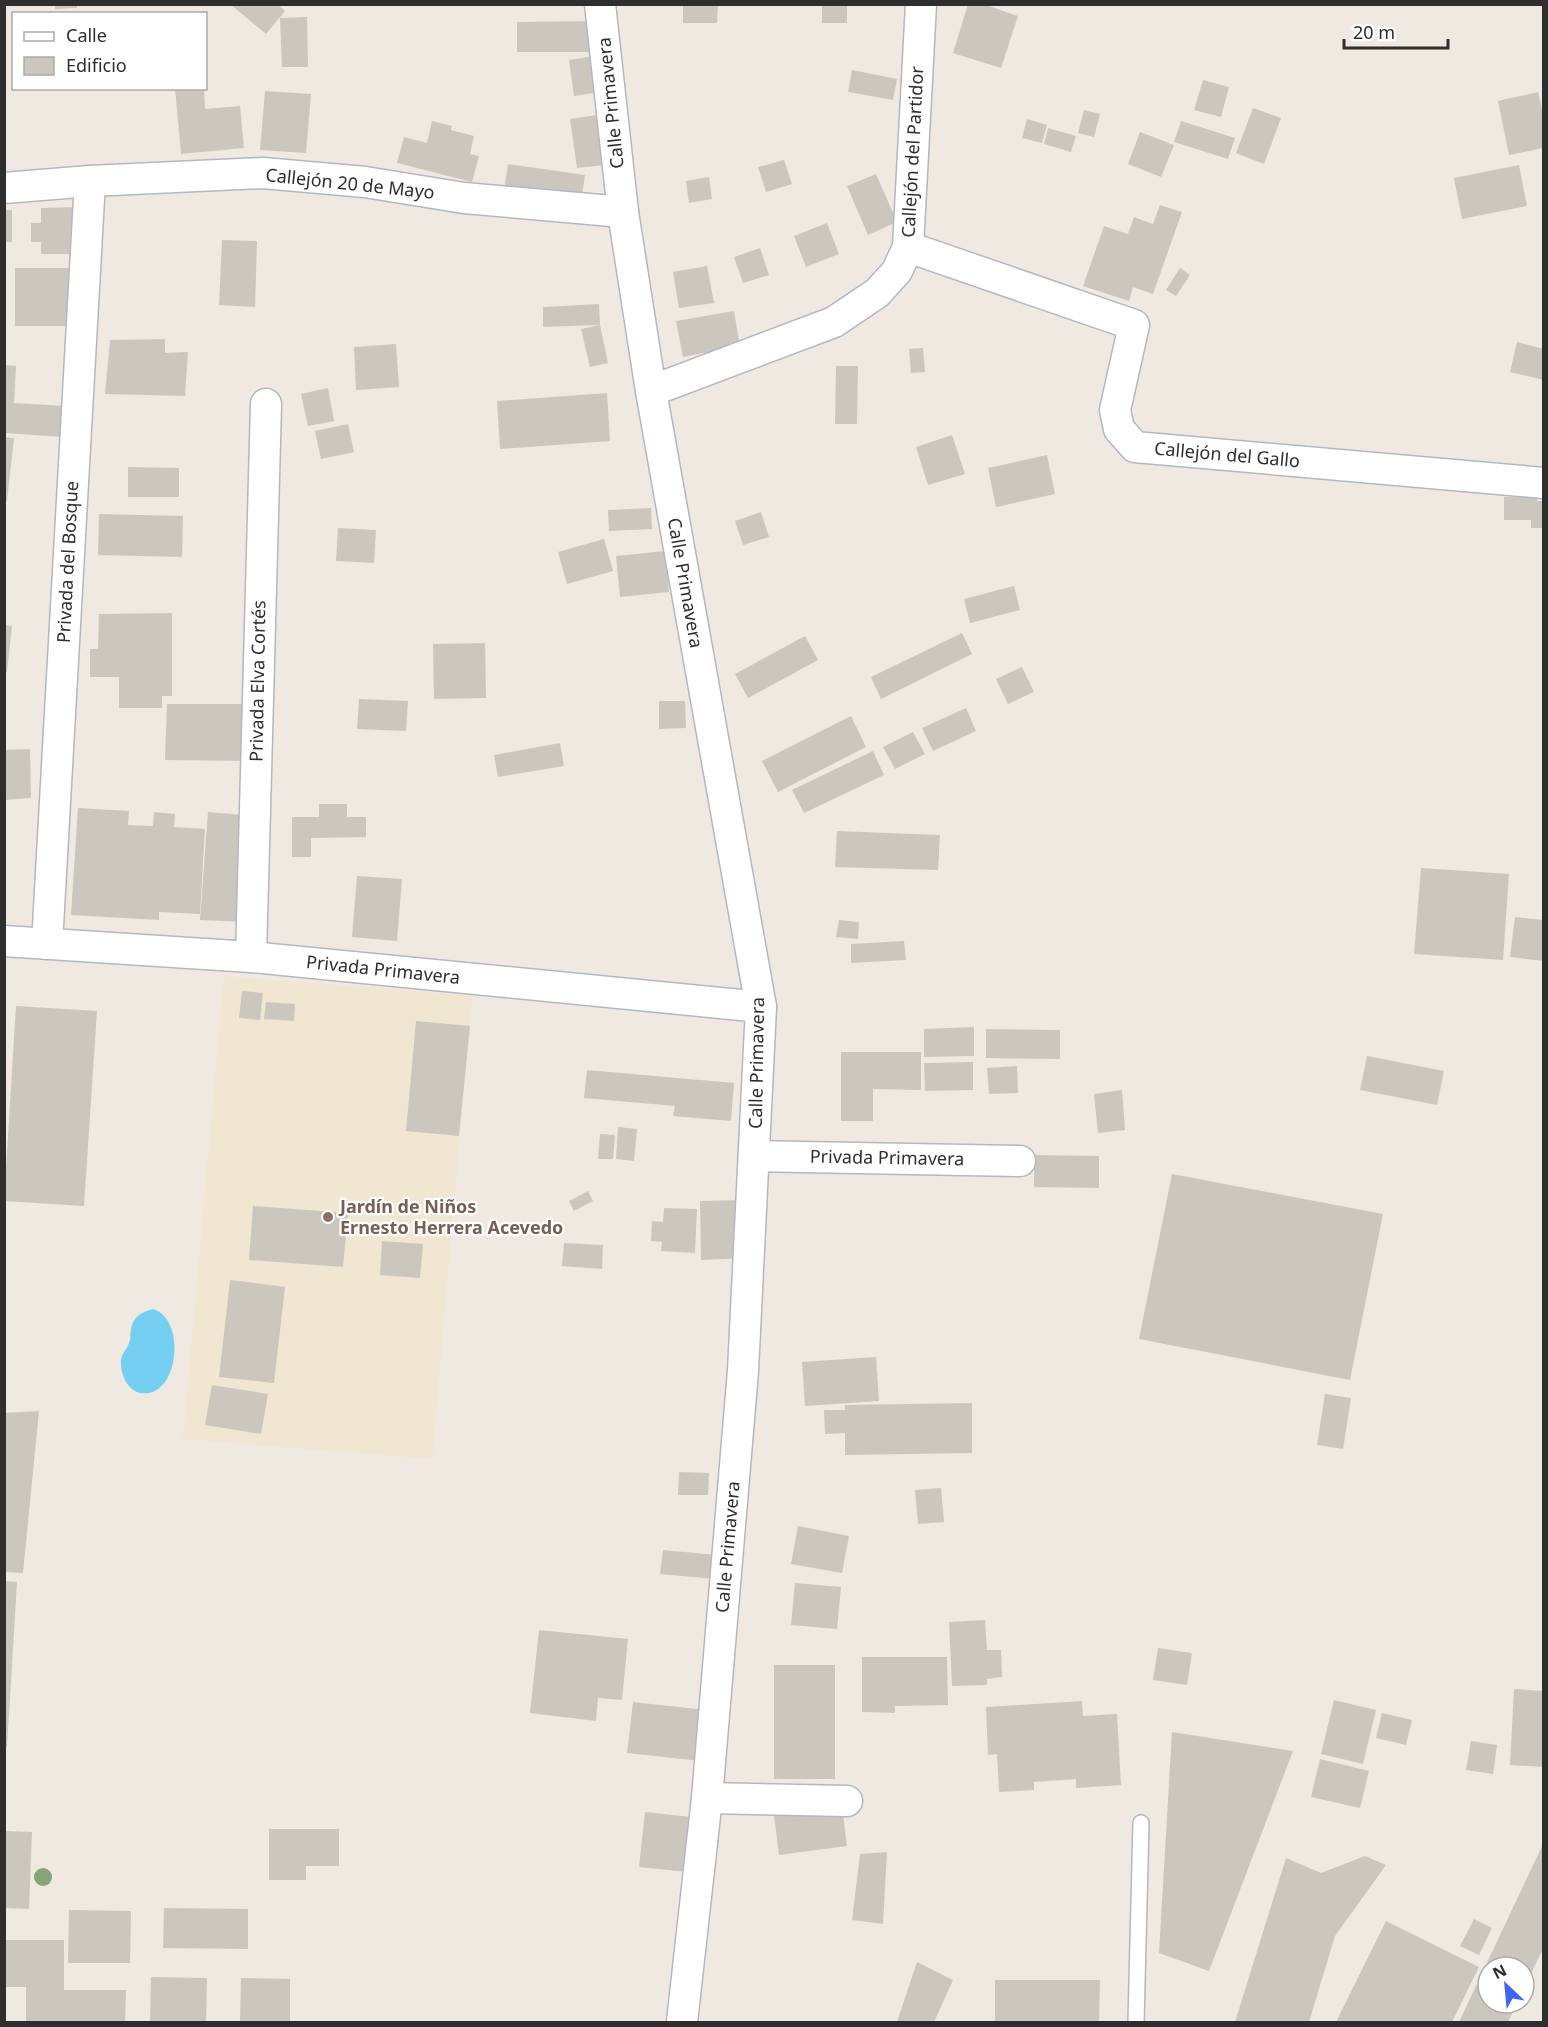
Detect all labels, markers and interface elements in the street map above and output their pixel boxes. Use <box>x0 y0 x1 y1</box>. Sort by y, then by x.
legend <box>12 12 207 90</box>
scale bar <box>1344 12 1448 50</box>
text: 20 m <box>1353 20 1395 44</box>
text: Calle <box>66 23 107 47</box>
street label: Calle Primavera <box>591 36 629 170</box>
text: Edificio <box>66 53 127 77</box>
street label: Callejón del Partidor <box>896 65 929 238</box>
street label: Callejón 20 de Mayo <box>264 162 436 204</box>
street label: Callejón del Gallo <box>1153 436 1301 472</box>
street label: Privada del Bosque <box>51 480 83 644</box>
street label: Calle Primavera <box>663 516 709 650</box>
street label: Privada Elva Cortés <box>244 600 270 762</box>
street label: Privada Primavera <box>305 949 461 989</box>
street label: Calle Primavera <box>743 997 769 1129</box>
street label: Privada Primavera <box>810 1144 964 1170</box>
place label: Jardín de Niños Ernesto Herrera Acevedo <box>338 1194 563 1239</box>
marker: Jardín de Niños Ernesto Herrera Acevedo <box>321 1210 335 1224</box>
street label: Calle Primavera <box>709 1480 745 1614</box>
north arrow <box>1476 1955 1536 2015</box>
text: N <box>1489 1959 1510 1984</box>

